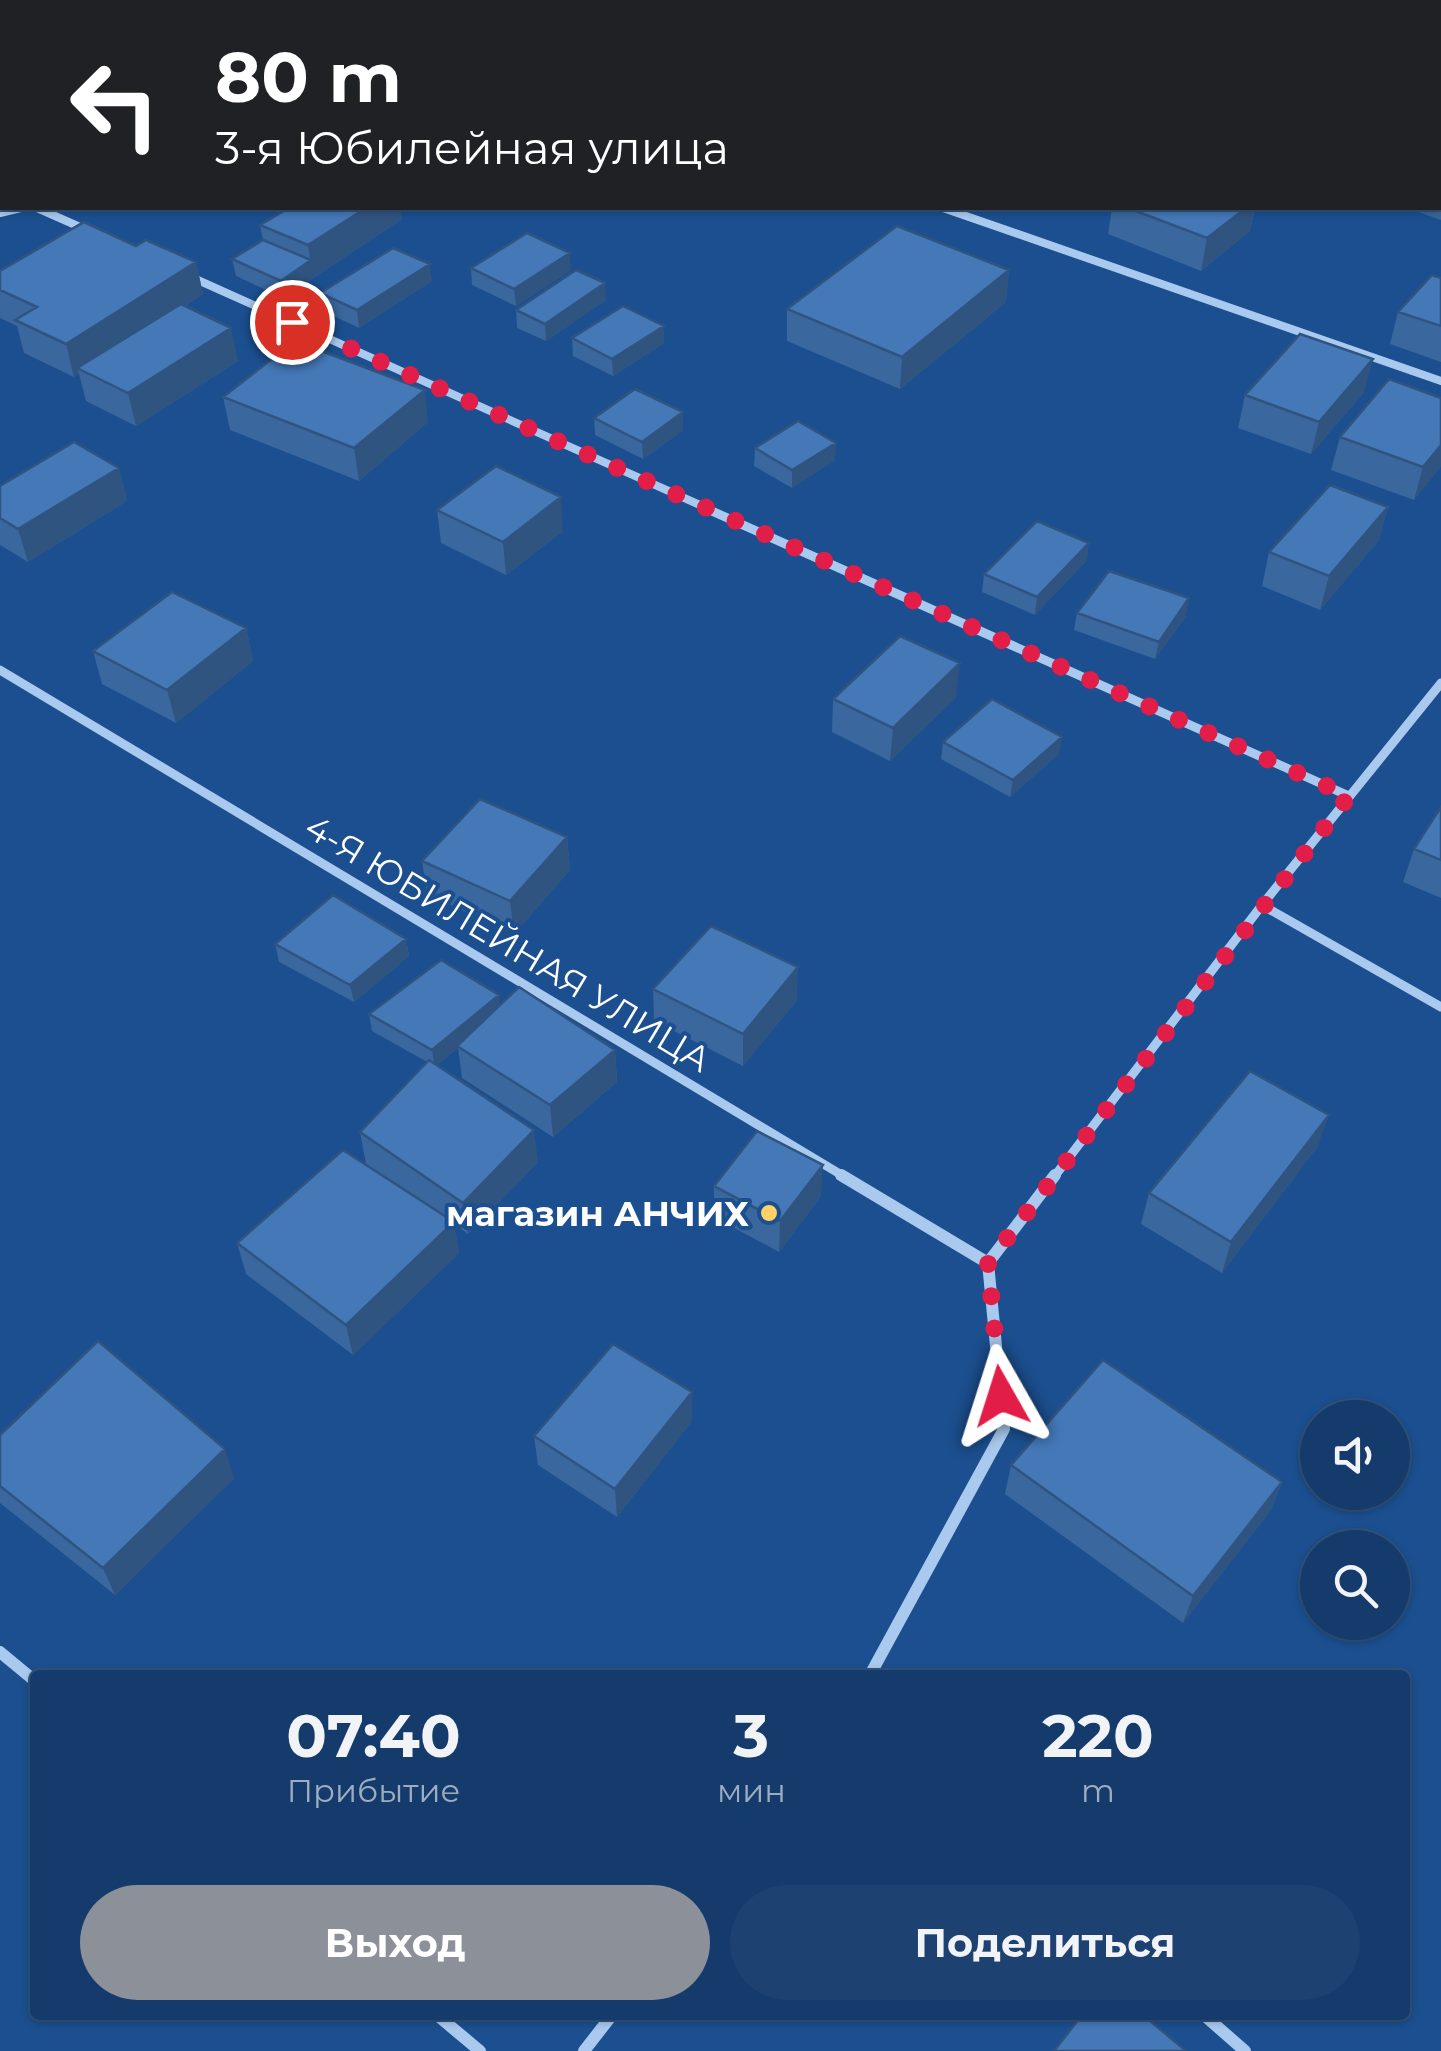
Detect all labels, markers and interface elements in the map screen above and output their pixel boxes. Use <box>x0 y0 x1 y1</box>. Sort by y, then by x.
text: 80 m <box>215 34 402 120</box>
icon: left <box>50 40 180 170</box>
text: 3-я Юбилейная улица <box>215 120 729 175</box>
pin <box>250 280 335 365</box>
icon: arrive <box>265 295 320 350</box>
street label: 4-Я ЮБИЛЕЙНАЯ УЛИЦА <box>298 805 718 1081</box>
place label: магазин АНЧИХ <box>446 1192 749 1235</box>
marker: магазин АНЧИХ <box>758 1202 780 1224</box>
position arrow <box>949 1344 1053 1448</box>
map controls <box>1300 1400 1410 1640</box>
button: sound <box>1300 1400 1410 1510</box>
button: search <box>1300 1530 1410 1640</box>
text: 07:40 <box>286 1699 461 1772</box>
text: 3 <box>734 1699 769 1772</box>
text: 220 <box>1042 1699 1154 1772</box>
text: Прибытие <box>287 1771 460 1810</box>
text: мин <box>717 1771 786 1810</box>
text: m <box>1081 1771 1115 1810</box>
button: Выход <box>80 1885 710 2000</box>
button: Поделиться <box>730 1885 1360 2000</box>

